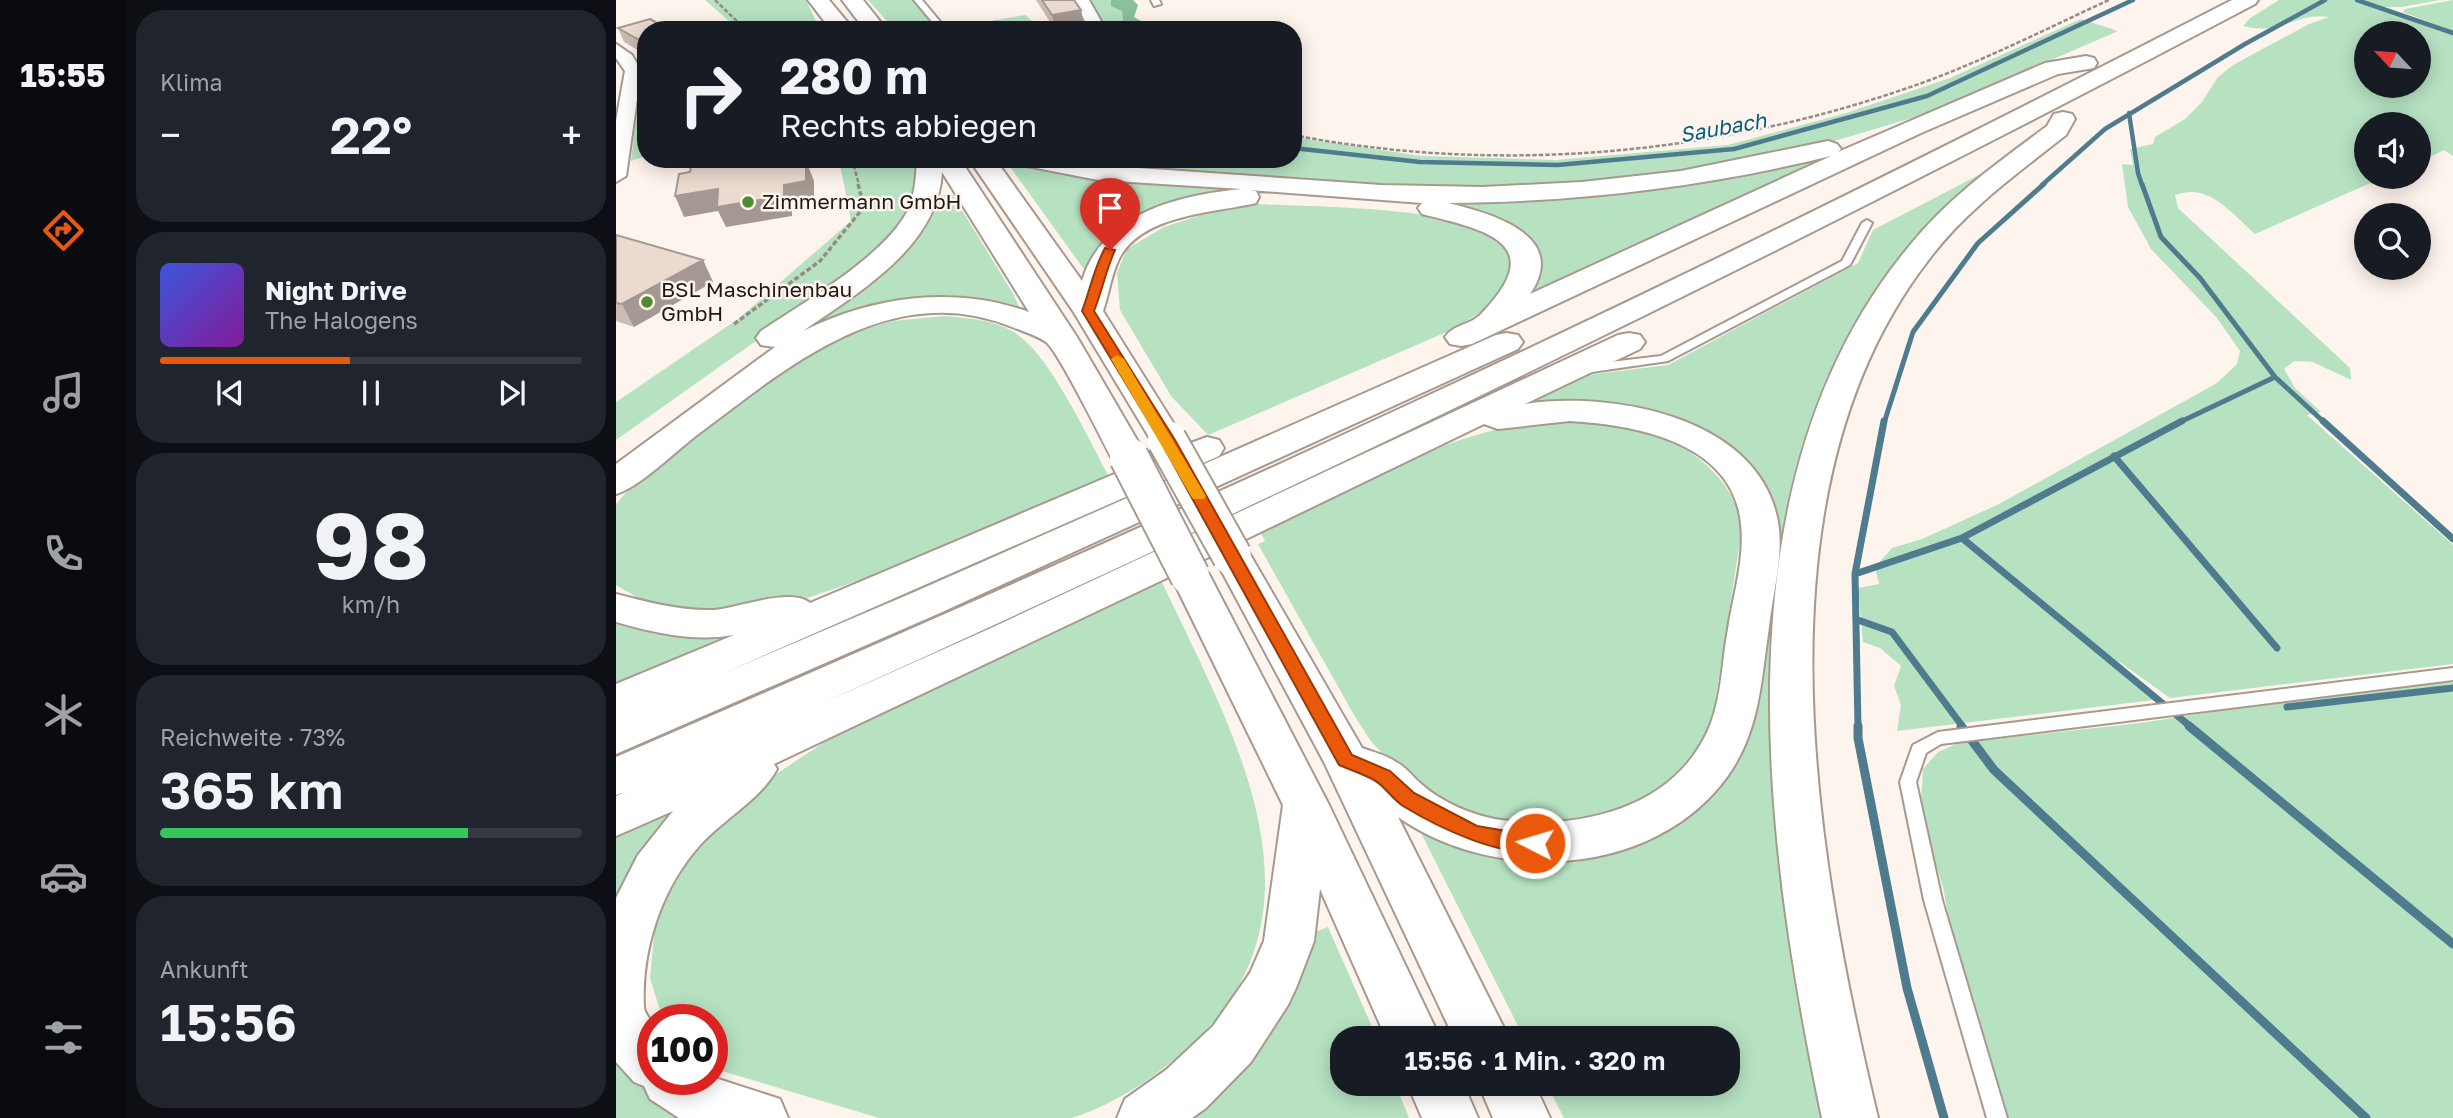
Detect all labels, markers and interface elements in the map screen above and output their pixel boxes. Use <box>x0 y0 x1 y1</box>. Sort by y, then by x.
north arrow <box>2354 21 2431 98</box>
map controls <box>2354 21 2431 280</box>
text: 280 m <box>780 46 928 105</box>
icon: right <box>665 49 756 140</box>
text: 15:55 <box>20 56 106 94</box>
text: Klima <box>160 68 223 96</box>
text: 22° <box>330 103 412 165</box>
text: Rechts abbiegen <box>780 106 1037 144</box>
water label: Saubach <box>1678 106 1769 147</box>
text: − <box>160 112 181 157</box>
text: + <box>561 112 582 157</box>
button: sound <box>2354 112 2431 189</box>
pin <box>1080 178 1140 250</box>
place label: Zimmermann GmbH <box>762 188 962 214</box>
icon: arrive <box>1091 189 1129 227</box>
marker: Zimmermann GmbH <box>740 194 756 210</box>
button: search <box>2354 203 2431 280</box>
icon: directions <box>39 206 88 255</box>
text: Night Drive <box>265 275 407 306</box>
place label: BSL Maschinenbau GmbH <box>661 276 852 326</box>
marker: BSL Maschinenbau GmbH <box>639 294 655 310</box>
text: The Halogens <box>265 306 418 334</box>
icon: music <box>39 368 88 417</box>
icon: previous <box>211 374 249 412</box>
icon: pause <box>352 374 390 412</box>
icon: next <box>493 374 531 412</box>
text: 98 <box>313 490 429 599</box>
icon: phone <box>39 529 88 578</box>
text: km/h <box>342 590 400 618</box>
icon: climate <box>39 690 88 739</box>
text: Reichweite · 73% <box>160 723 345 751</box>
text: 365 km <box>160 758 343 820</box>
position arrow <box>1498 806 1572 880</box>
icon: car <box>39 852 88 901</box>
text: Ankunft <box>160 955 248 983</box>
text: 15:56 <box>160 990 297 1052</box>
speed limit sign: 100 <box>637 1004 728 1095</box>
icon: filters <box>39 1013 88 1062</box>
text: 15:56 · 1 Min. · 320 m <box>1404 1045 1666 1076</box>

